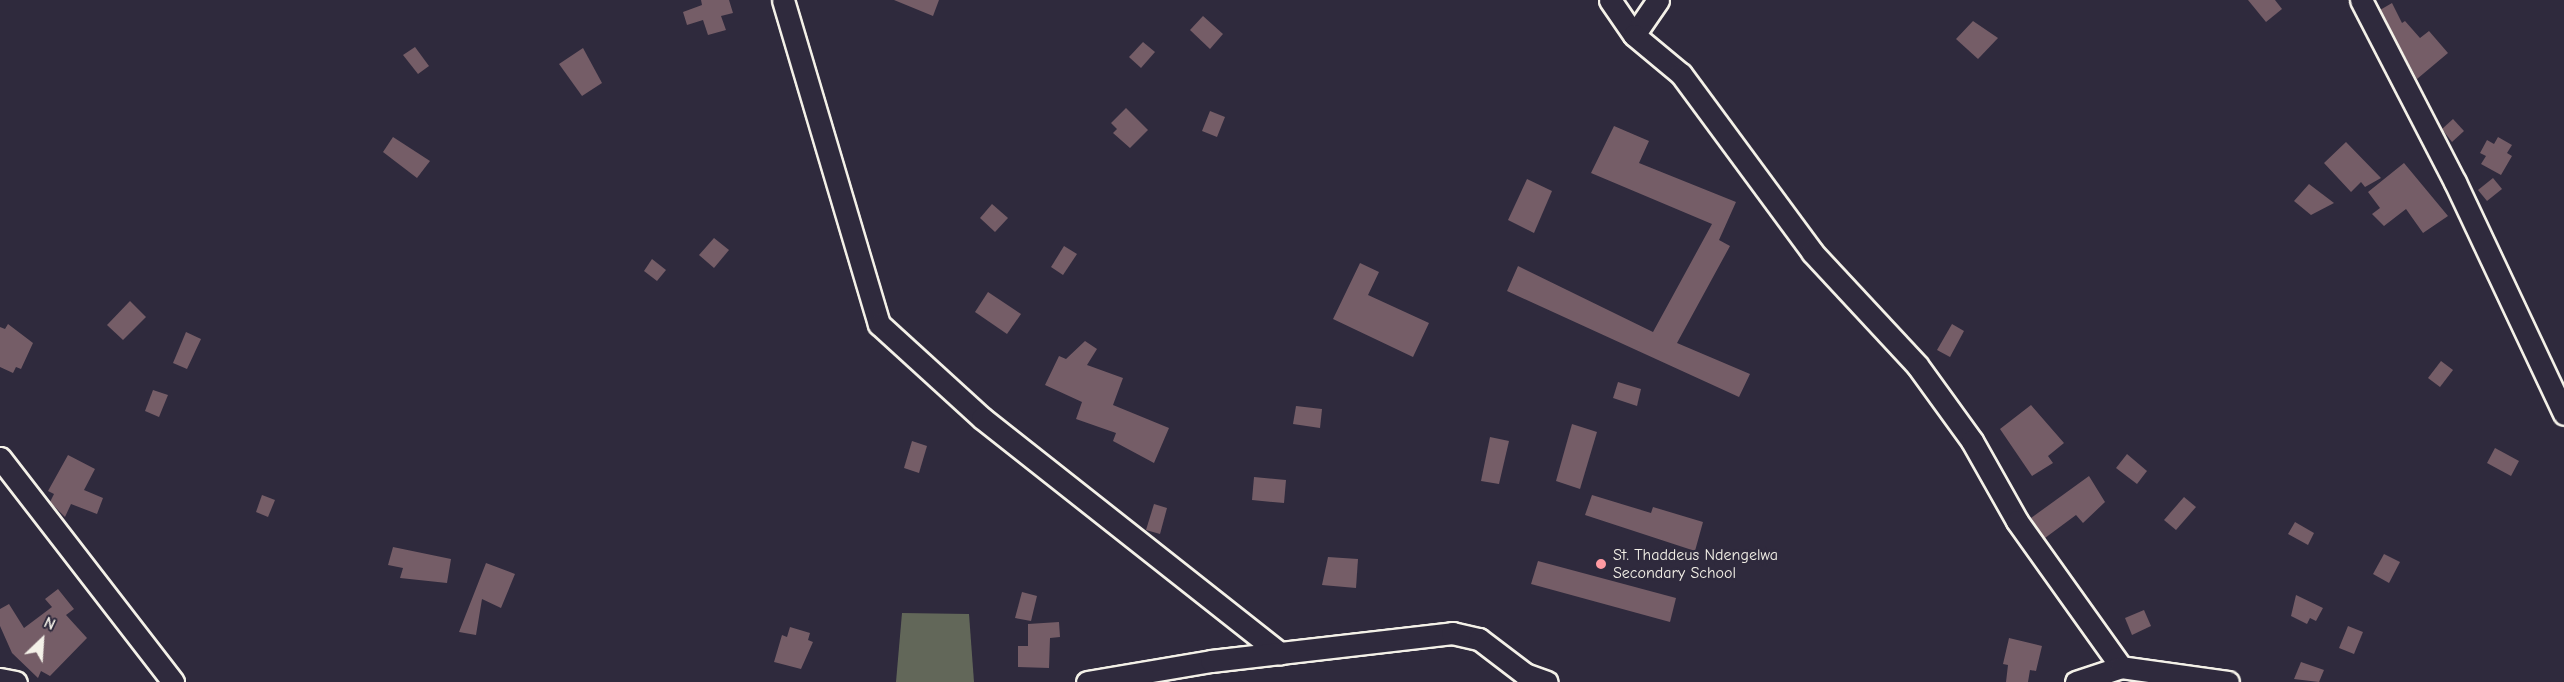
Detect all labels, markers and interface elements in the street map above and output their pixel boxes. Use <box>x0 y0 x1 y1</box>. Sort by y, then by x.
place label: St. Thaddeus Ndengelwa Secondary School <box>1613 545 1778 583</box>
marker: St. Thaddeus Ndengelwa Secondary School <box>1594 557 1608 571</box>
north arrow <box>12 610 72 670</box>
text: N <box>41 613 58 634</box>

